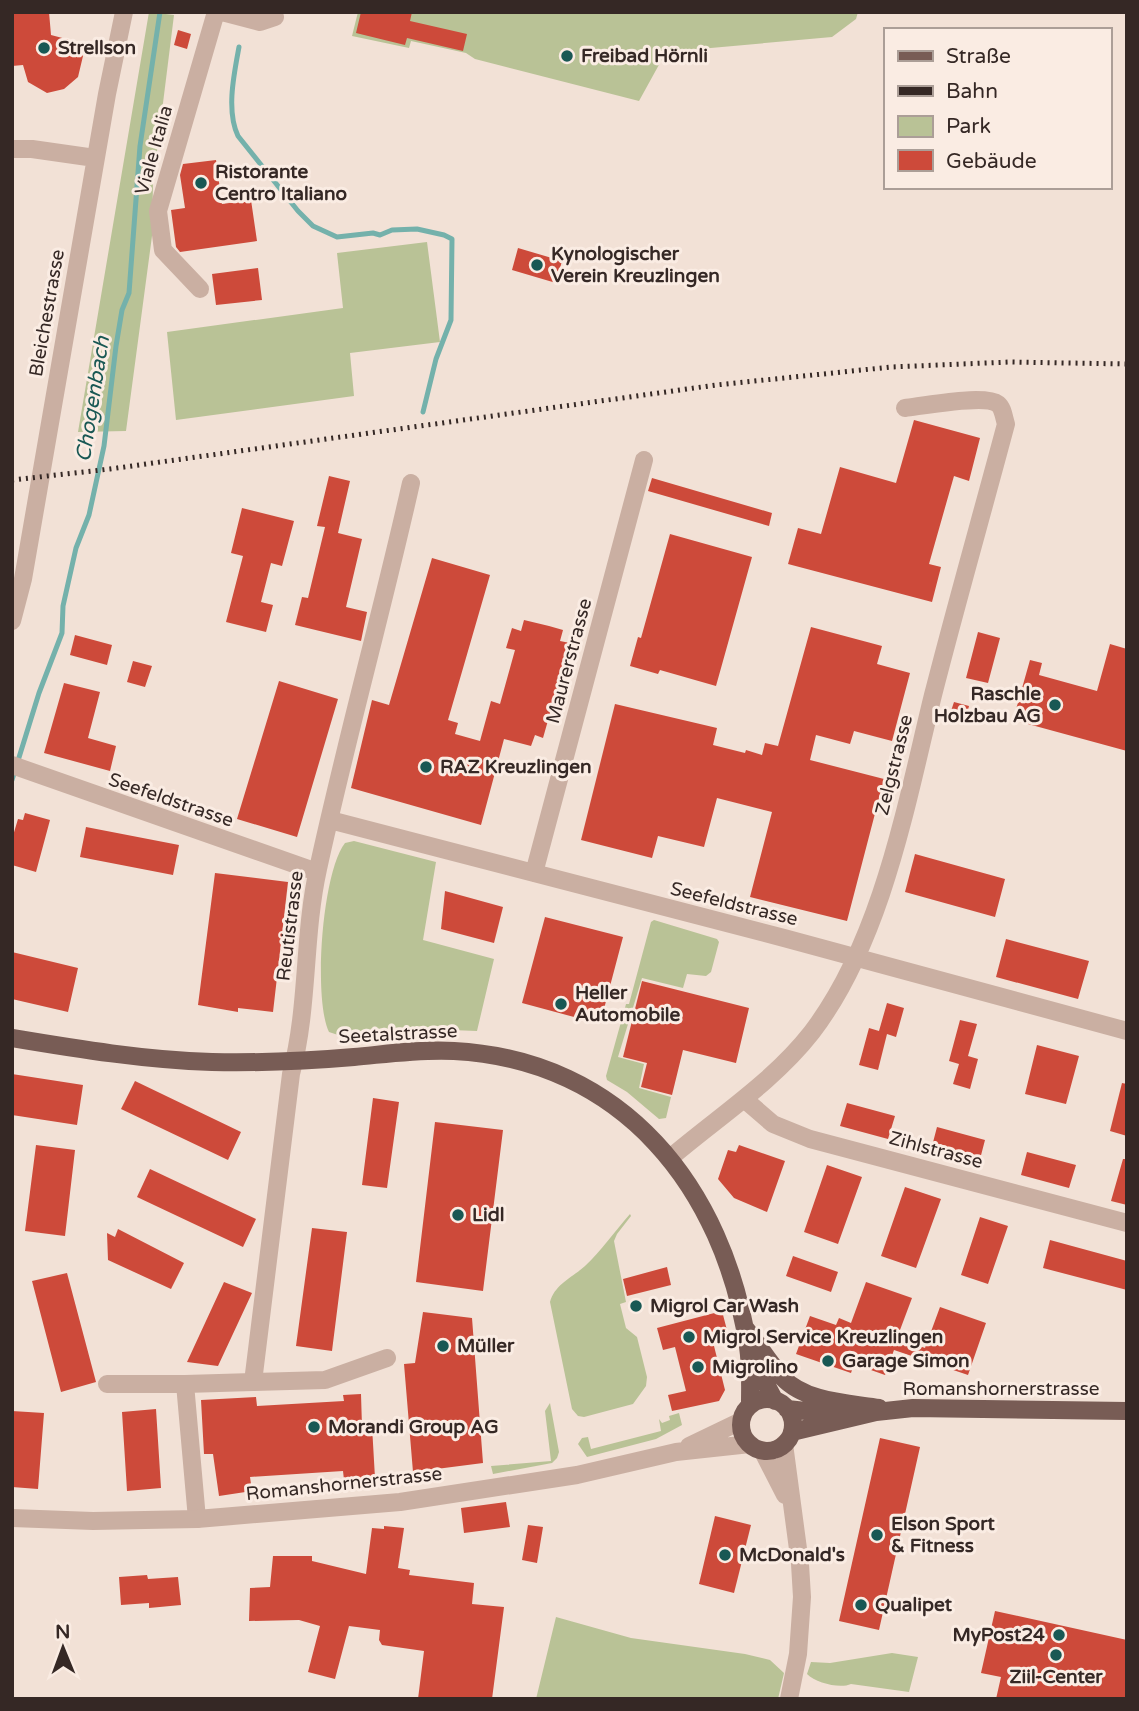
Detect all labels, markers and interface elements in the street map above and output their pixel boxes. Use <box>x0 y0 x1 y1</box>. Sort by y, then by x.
legend <box>884 28 1111 189</box>
place label: Strellson <box>58 37 136 59</box>
marker: Strellson <box>36 40 52 56</box>
text: Straße <box>946 44 1011 69</box>
place label: Freibad Hörnli <box>581 45 708 67</box>
marker: Freibad Hörnli <box>559 48 575 64</box>
text: Bahn <box>946 79 998 104</box>
street label: Viale Italia <box>131 103 177 197</box>
text: Park <box>946 114 991 139</box>
text: Gebäude <box>946 149 1037 174</box>
place label: Ristorante Centro Italiano <box>215 161 347 205</box>
marker: Ristorante Centro Italiano <box>193 175 209 191</box>
place label: Kynologischer Verein Kreuzlingen <box>551 243 720 288</box>
street label: Bleichestrasse <box>25 248 69 378</box>
marker: Kynologischer Verein Kreuzlingen <box>529 257 545 273</box>
water label: Chogenbach <box>71 333 115 464</box>
street label: Maurerstrasse <box>542 596 596 726</box>
place label: Raschle Holzbau AG <box>934 683 1041 727</box>
marker: Raschle Holzbau AG <box>1047 697 1063 713</box>
street label: Zelgstrasse <box>871 712 917 818</box>
place label: RAZ Kreuzlingen <box>440 756 592 779</box>
marker: RAZ Kreuzlingen <box>418 759 434 775</box>
street label: Seefeldstrasse <box>106 768 236 832</box>
street label: Reutistrasse <box>272 870 308 982</box>
street label: Seefeldstrasse <box>668 878 800 930</box>
place label: Heller Automobile <box>575 982 681 1026</box>
marker: Heller Automobile <box>553 996 569 1012</box>
street label: Seetalstrasse <box>338 1020 458 1048</box>
street label: Zihlstrasse <box>887 1127 985 1173</box>
place label: Lidl <box>472 1204 504 1226</box>
marker: Lidl <box>450 1207 466 1223</box>
place label: Migrol Car Wash <box>650 1295 799 1318</box>
marker: Migrol Car Wash <box>628 1298 644 1314</box>
place label: Migrol Service Kreuzlingen <box>703 1326 943 1349</box>
marker: Migrol Service Kreuzlingen <box>681 1329 697 1345</box>
place label: Müller <box>457 1335 515 1357</box>
marker: Müller <box>435 1338 451 1354</box>
place label: Garage Simon <box>842 1350 970 1373</box>
marker: Garage Simon <box>820 1353 836 1369</box>
place label: Migrolino <box>712 1356 798 1379</box>
marker: Migrolino <box>690 1359 706 1375</box>
street label: Romanshornerstrasse <box>902 1378 1100 1400</box>
place label: Morandi Group AG <box>328 1416 499 1439</box>
marker: Morandi Group AG <box>306 1419 322 1435</box>
street label: Romanshornerstrasse <box>245 1463 443 1505</box>
place label: Elson Sport & Fitness <box>891 1513 995 1557</box>
marker: Elson Sport & Fitness <box>869 1527 885 1543</box>
place label: McDonald's <box>739 1544 845 1566</box>
marker: McDonald's <box>717 1547 733 1563</box>
place label: Qualipet <box>875 1594 953 1617</box>
marker: Qualipet <box>853 1597 869 1613</box>
north arrow <box>28 1613 98 1683</box>
text: N <box>55 1621 71 1643</box>
place label: MyPost24 <box>953 1624 1045 1647</box>
marker: MyPost24 <box>1051 1627 1067 1643</box>
marker: Ziil-Center <box>1048 1647 1064 1663</box>
place label: Ziil-Center <box>1009 1666 1103 1688</box>

